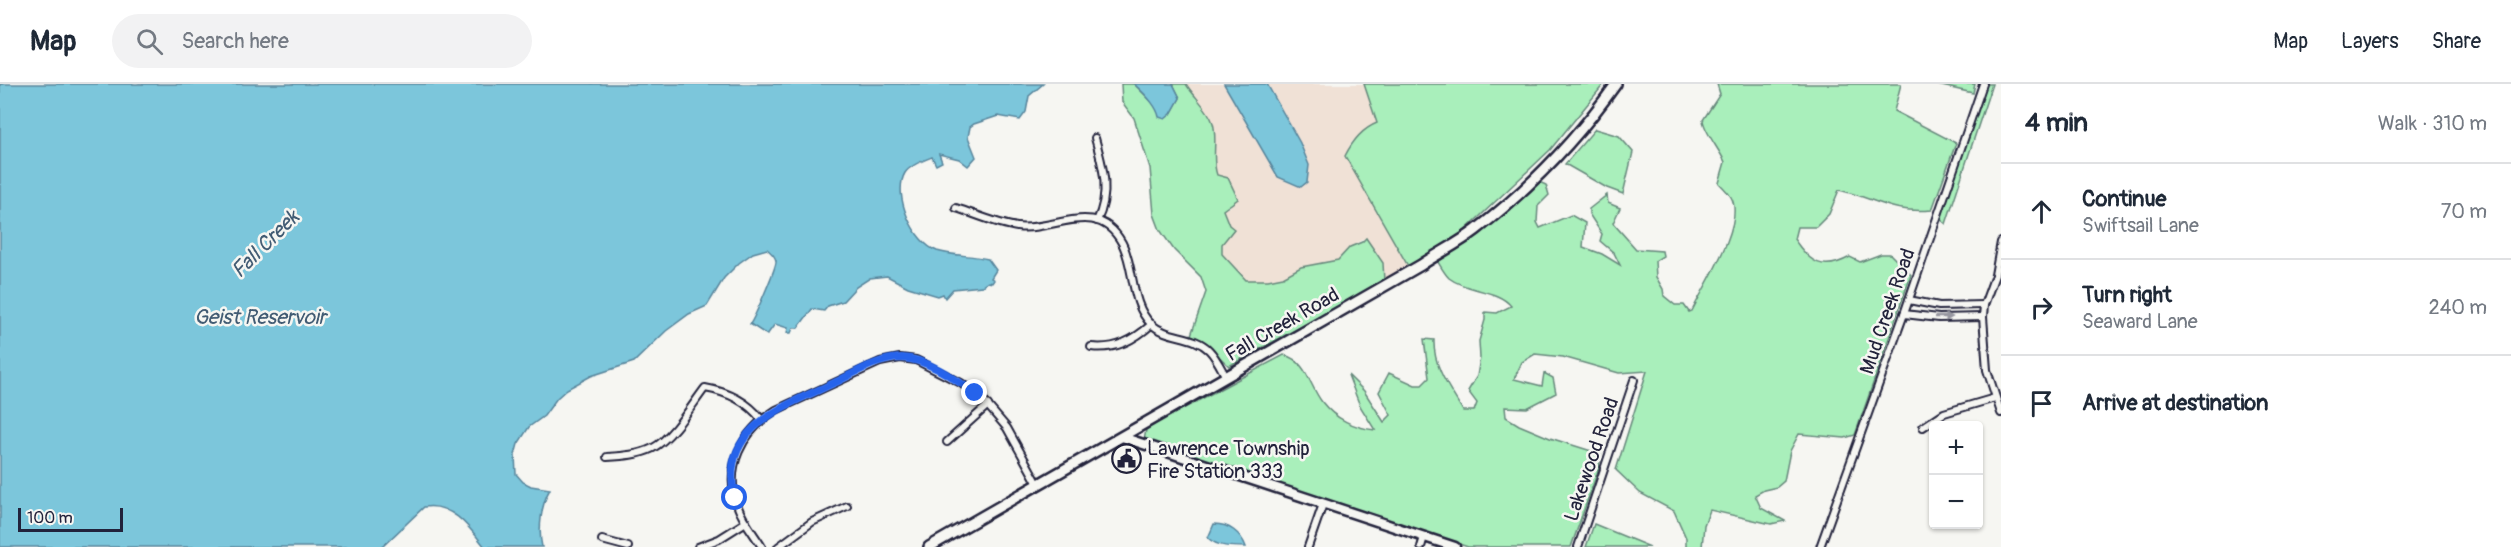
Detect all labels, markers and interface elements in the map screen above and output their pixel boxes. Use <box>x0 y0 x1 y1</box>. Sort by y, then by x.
search box <box>112 14 532 68</box>
text: Map <box>30 24 76 59</box>
icon: search <box>133 25 166 58</box>
text: Search here <box>181 27 289 55</box>
text: Map <box>2273 28 2308 55</box>
text: Layers <box>2341 28 2399 55</box>
text: Share <box>2432 28 2481 55</box>
text: 4 min <box>2025 107 2088 139</box>
text: Walk · 310 m <box>2378 111 2487 136</box>
text: Continue <box>2082 185 2166 213</box>
icon: ahead <box>2025 195 2058 228</box>
text: 70 m <box>2441 199 2487 224</box>
water label: Fall Creek <box>226 203 307 284</box>
text: Swiftsail Lane <box>2082 213 2199 238</box>
street label: Mud Creek Road <box>1854 245 1921 377</box>
text: Turn right <box>2082 281 2172 309</box>
street label: Fall Creek Road <box>1221 282 1343 367</box>
icon: right <box>2025 291 2058 324</box>
text: 240 m <box>2428 295 2487 320</box>
water label: Geist Reservoir <box>194 304 329 331</box>
text: Seaward Lane <box>2082 309 2198 334</box>
one-way arrow <box>1934 312 1953 322</box>
route end <box>961 379 987 405</box>
icon: arrive <box>2025 387 2058 420</box>
text: Arrive at destination <box>2082 389 2268 417</box>
street label: Lakewood Road <box>1559 394 1624 524</box>
map controls <box>1929 421 1983 529</box>
button: + <box>1929 421 1983 475</box>
place label: Lawrence Township Fire Station 333 <box>1147 436 1310 484</box>
public building icon: Lawrence Township Fire Station 333 <box>1110 443 1142 475</box>
button: − <box>1929 475 1983 529</box>
route start <box>721 484 747 510</box>
scale bar <box>18 505 123 532</box>
text: 100 m <box>27 508 73 528</box>

